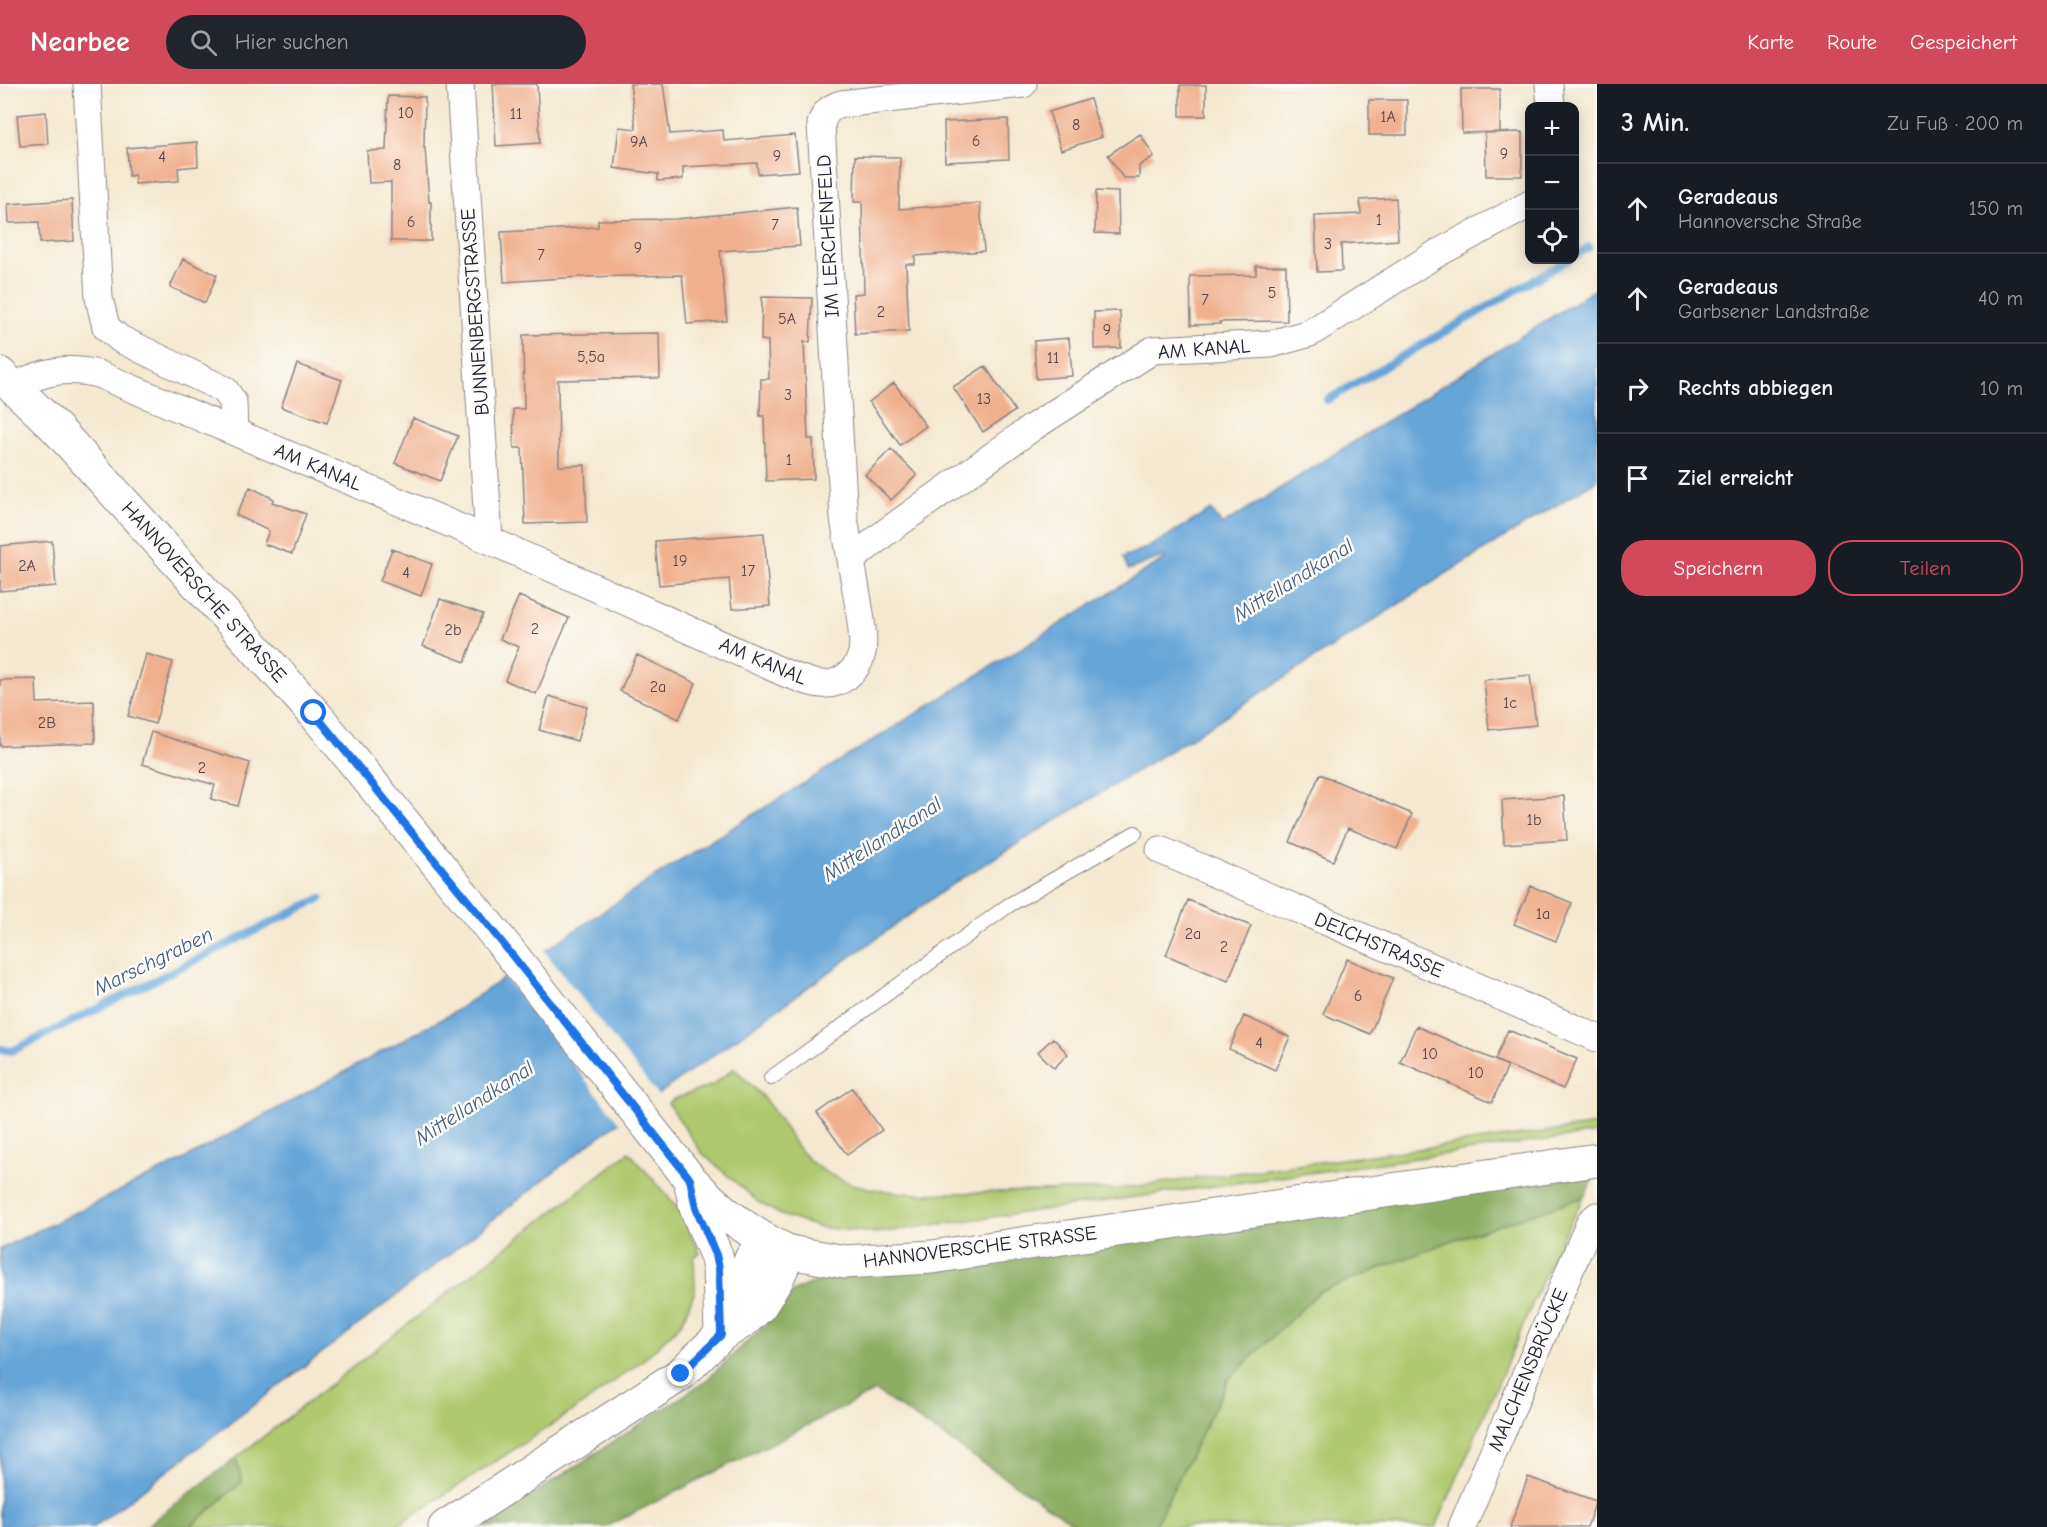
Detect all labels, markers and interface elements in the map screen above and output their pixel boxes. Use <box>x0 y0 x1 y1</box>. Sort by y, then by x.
search box <box>166 15 586 69</box>
text: Nearbee <box>30 26 130 58</box>
icon: search <box>187 26 220 59</box>
text: Hier suchen <box>235 29 349 55</box>
text: Karte <box>1747 30 1794 54</box>
text: Route <box>1827 30 1877 54</box>
text: Gespeichert <box>1910 30 2017 54</box>
map controls <box>1525 102 1579 264</box>
button: + <box>1525 102 1579 156</box>
house number: 10 <box>398 104 414 122</box>
house number: 11 <box>510 105 522 123</box>
house number: 1A <box>1380 108 1396 126</box>
text: 3 Min. <box>1621 108 1689 138</box>
text: Zu Fuß · 200 m <box>1887 112 2023 135</box>
house number: 8 <box>1072 116 1080 134</box>
house number: 6 <box>972 132 980 150</box>
house number: 9A <box>630 133 648 151</box>
house number: 9 <box>1500 145 1508 163</box>
house number: 9 <box>773 147 781 165</box>
house number: 4 <box>158 148 166 166</box>
street label: IM LERCHENFELD <box>812 154 844 318</box>
house number: 8 <box>393 156 401 174</box>
button: − <box>1525 156 1579 210</box>
text: Geradeaus <box>1678 184 1778 210</box>
icon: ahead <box>1621 192 1654 225</box>
text: 150 m <box>1969 197 2023 220</box>
street label: BUNNENBERGSTRASSE <box>456 208 494 416</box>
button: locate <box>1525 210 1579 264</box>
text: Hannoversche Straße <box>1678 210 1862 233</box>
house number: 1 <box>1376 211 1382 229</box>
house number: 6 <box>407 213 415 231</box>
house number: 7 <box>771 216 779 234</box>
house number: 3 <box>1324 235 1332 253</box>
house number: 9 <box>634 239 642 257</box>
house number: 7 <box>537 246 545 264</box>
text: Geradeaus <box>1678 274 1778 300</box>
icon: ahead <box>1621 282 1654 315</box>
house number: 5 <box>1268 284 1276 302</box>
text: 40 m <box>1978 287 2023 310</box>
house number: 7 <box>1201 291 1209 309</box>
text: Garbsener Landstraße <box>1678 300 1869 323</box>
house number: 2 <box>877 303 885 321</box>
house number: 5A <box>778 310 796 328</box>
house number: 9 <box>1103 321 1111 339</box>
street label: AM KANAL <box>1157 334 1251 364</box>
house number: 5,5a <box>577 348 605 366</box>
house number: 11 <box>1047 349 1059 367</box>
icon: right <box>1621 372 1654 405</box>
text: Rechts abbiegen <box>1678 375 1833 401</box>
text: 10 m <box>1980 377 2023 400</box>
house number: 3 <box>784 386 792 404</box>
house number: 13 <box>977 390 991 408</box>
street label: AM KANAL <box>271 438 365 496</box>
house number: 1 <box>786 451 792 469</box>
icon: arrive <box>1621 462 1654 495</box>
text: Ziel erreicht <box>1678 465 1793 491</box>
street label: HANNOVERSCHE STRASSE <box>117 497 291 687</box>
water label: Mittellandkanal <box>1228 533 1358 627</box>
button: Speichern <box>1621 540 1816 596</box>
button: Teilen <box>1828 540 2023 596</box>
house number: 19 <box>673 552 687 570</box>
house number: 2A <box>18 557 36 575</box>
house number: 17 <box>741 562 755 580</box>
house number: 4 <box>402 564 410 582</box>
house number: 2 <box>531 620 539 638</box>
house number: 2b <box>445 621 461 639</box>
street label: AM KANAL <box>716 632 810 690</box>
house number: 2a <box>650 678 666 696</box>
house number: 1c <box>1503 694 1517 712</box>
route start <box>300 699 326 725</box>
house number: 2B <box>38 714 56 732</box>
house number: 2 <box>198 759 206 777</box>
water label: Mittellandkanal <box>817 791 946 887</box>
house number: 1b <box>1527 811 1541 829</box>
house number: 1a <box>1536 905 1550 923</box>
street label: DEICHSTRASSE <box>1311 907 1447 983</box>
water label: Marschgraben <box>88 922 217 1001</box>
house number: 2a <box>1185 925 1201 943</box>
house number: 2 <box>1220 938 1228 956</box>
house number: 6 <box>1354 987 1362 1005</box>
house number: 4 <box>1255 1034 1263 1052</box>
house number: 10 <box>1422 1045 1438 1063</box>
water label: Mittellandkanal <box>409 1055 538 1151</box>
house number: 10 <box>1468 1064 1484 1082</box>
street label: HANNOVERSCHE STRASSE <box>862 1221 1098 1273</box>
street label: MALCHENSBRÜCKE <box>1483 1285 1573 1455</box>
route end <box>667 1360 693 1386</box>

